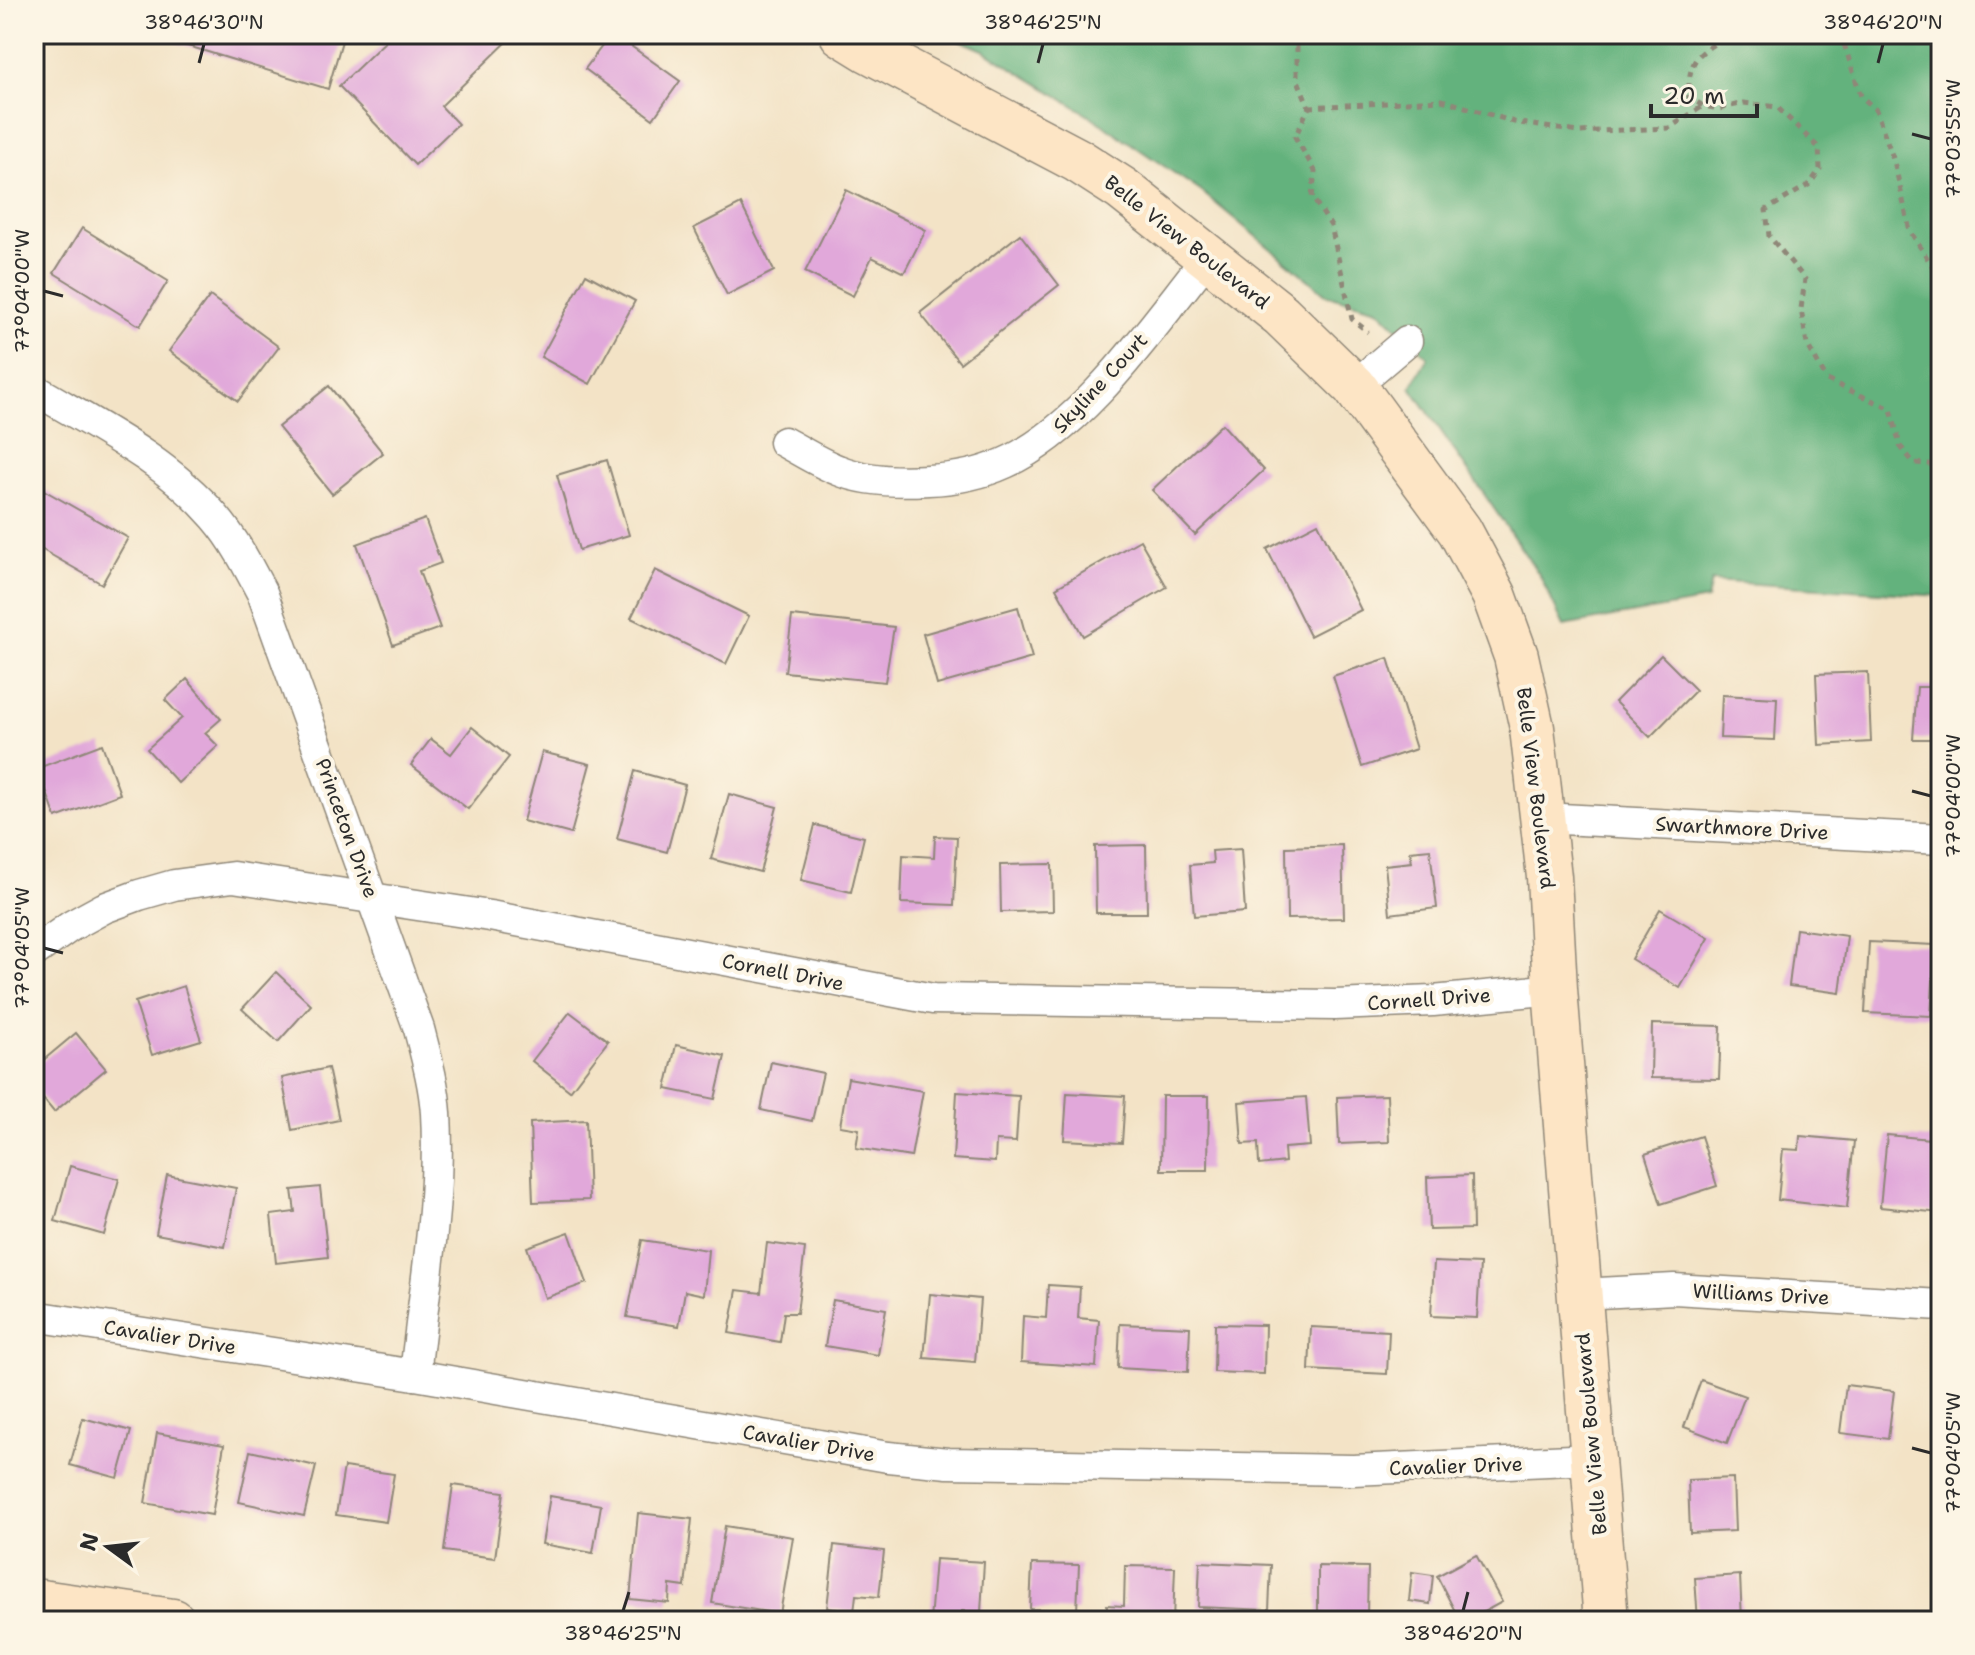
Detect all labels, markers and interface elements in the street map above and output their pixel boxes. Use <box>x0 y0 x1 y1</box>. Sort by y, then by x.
text: 38°46'30"N <box>144 9 264 35</box>
text: 38°46'25"N <box>984 9 1102 35</box>
text: 38°46'20"N <box>1823 9 1943 35</box>
scale bar <box>1651 68 1757 118</box>
text: 77°03'55"W <box>1940 79 1966 199</box>
text: 20 m <box>1663 80 1725 112</box>
street label: Belle View Boulevard <box>1099 169 1275 315</box>
text: 77°04'00"W <box>9 229 35 353</box>
street label: Skyline Court <box>1047 327 1153 439</box>
street label: Belle View Boulevard <box>1511 686 1561 891</box>
text: 77°04'00"W <box>1940 734 1966 858</box>
street label: Princeton Drive <box>310 755 384 901</box>
street label: Swarthmore Drive <box>1655 810 1829 846</box>
text: 77°04'05"W <box>9 887 35 1009</box>
street label: Cornell Drive <box>720 947 846 997</box>
street label: Cornell Drive <box>1366 982 1492 1016</box>
street label: Williams Drive <box>1692 1277 1830 1311</box>
street label: Cavalier Drive <box>102 1314 238 1360</box>
street label: Belle View Boulevard <box>1569 1331 1613 1536</box>
text: 77°04'05"W <box>1940 1392 1966 1514</box>
street label: Cavalier Drive <box>741 1419 877 1467</box>
street label: Cavalier Drive <box>1389 1451 1523 1481</box>
north arrow <box>68 1507 148 1587</box>
text: N <box>73 1530 105 1554</box>
text: 38°46'25"N <box>564 1620 682 1646</box>
text: 38°46'20"N <box>1403 1620 1523 1646</box>

